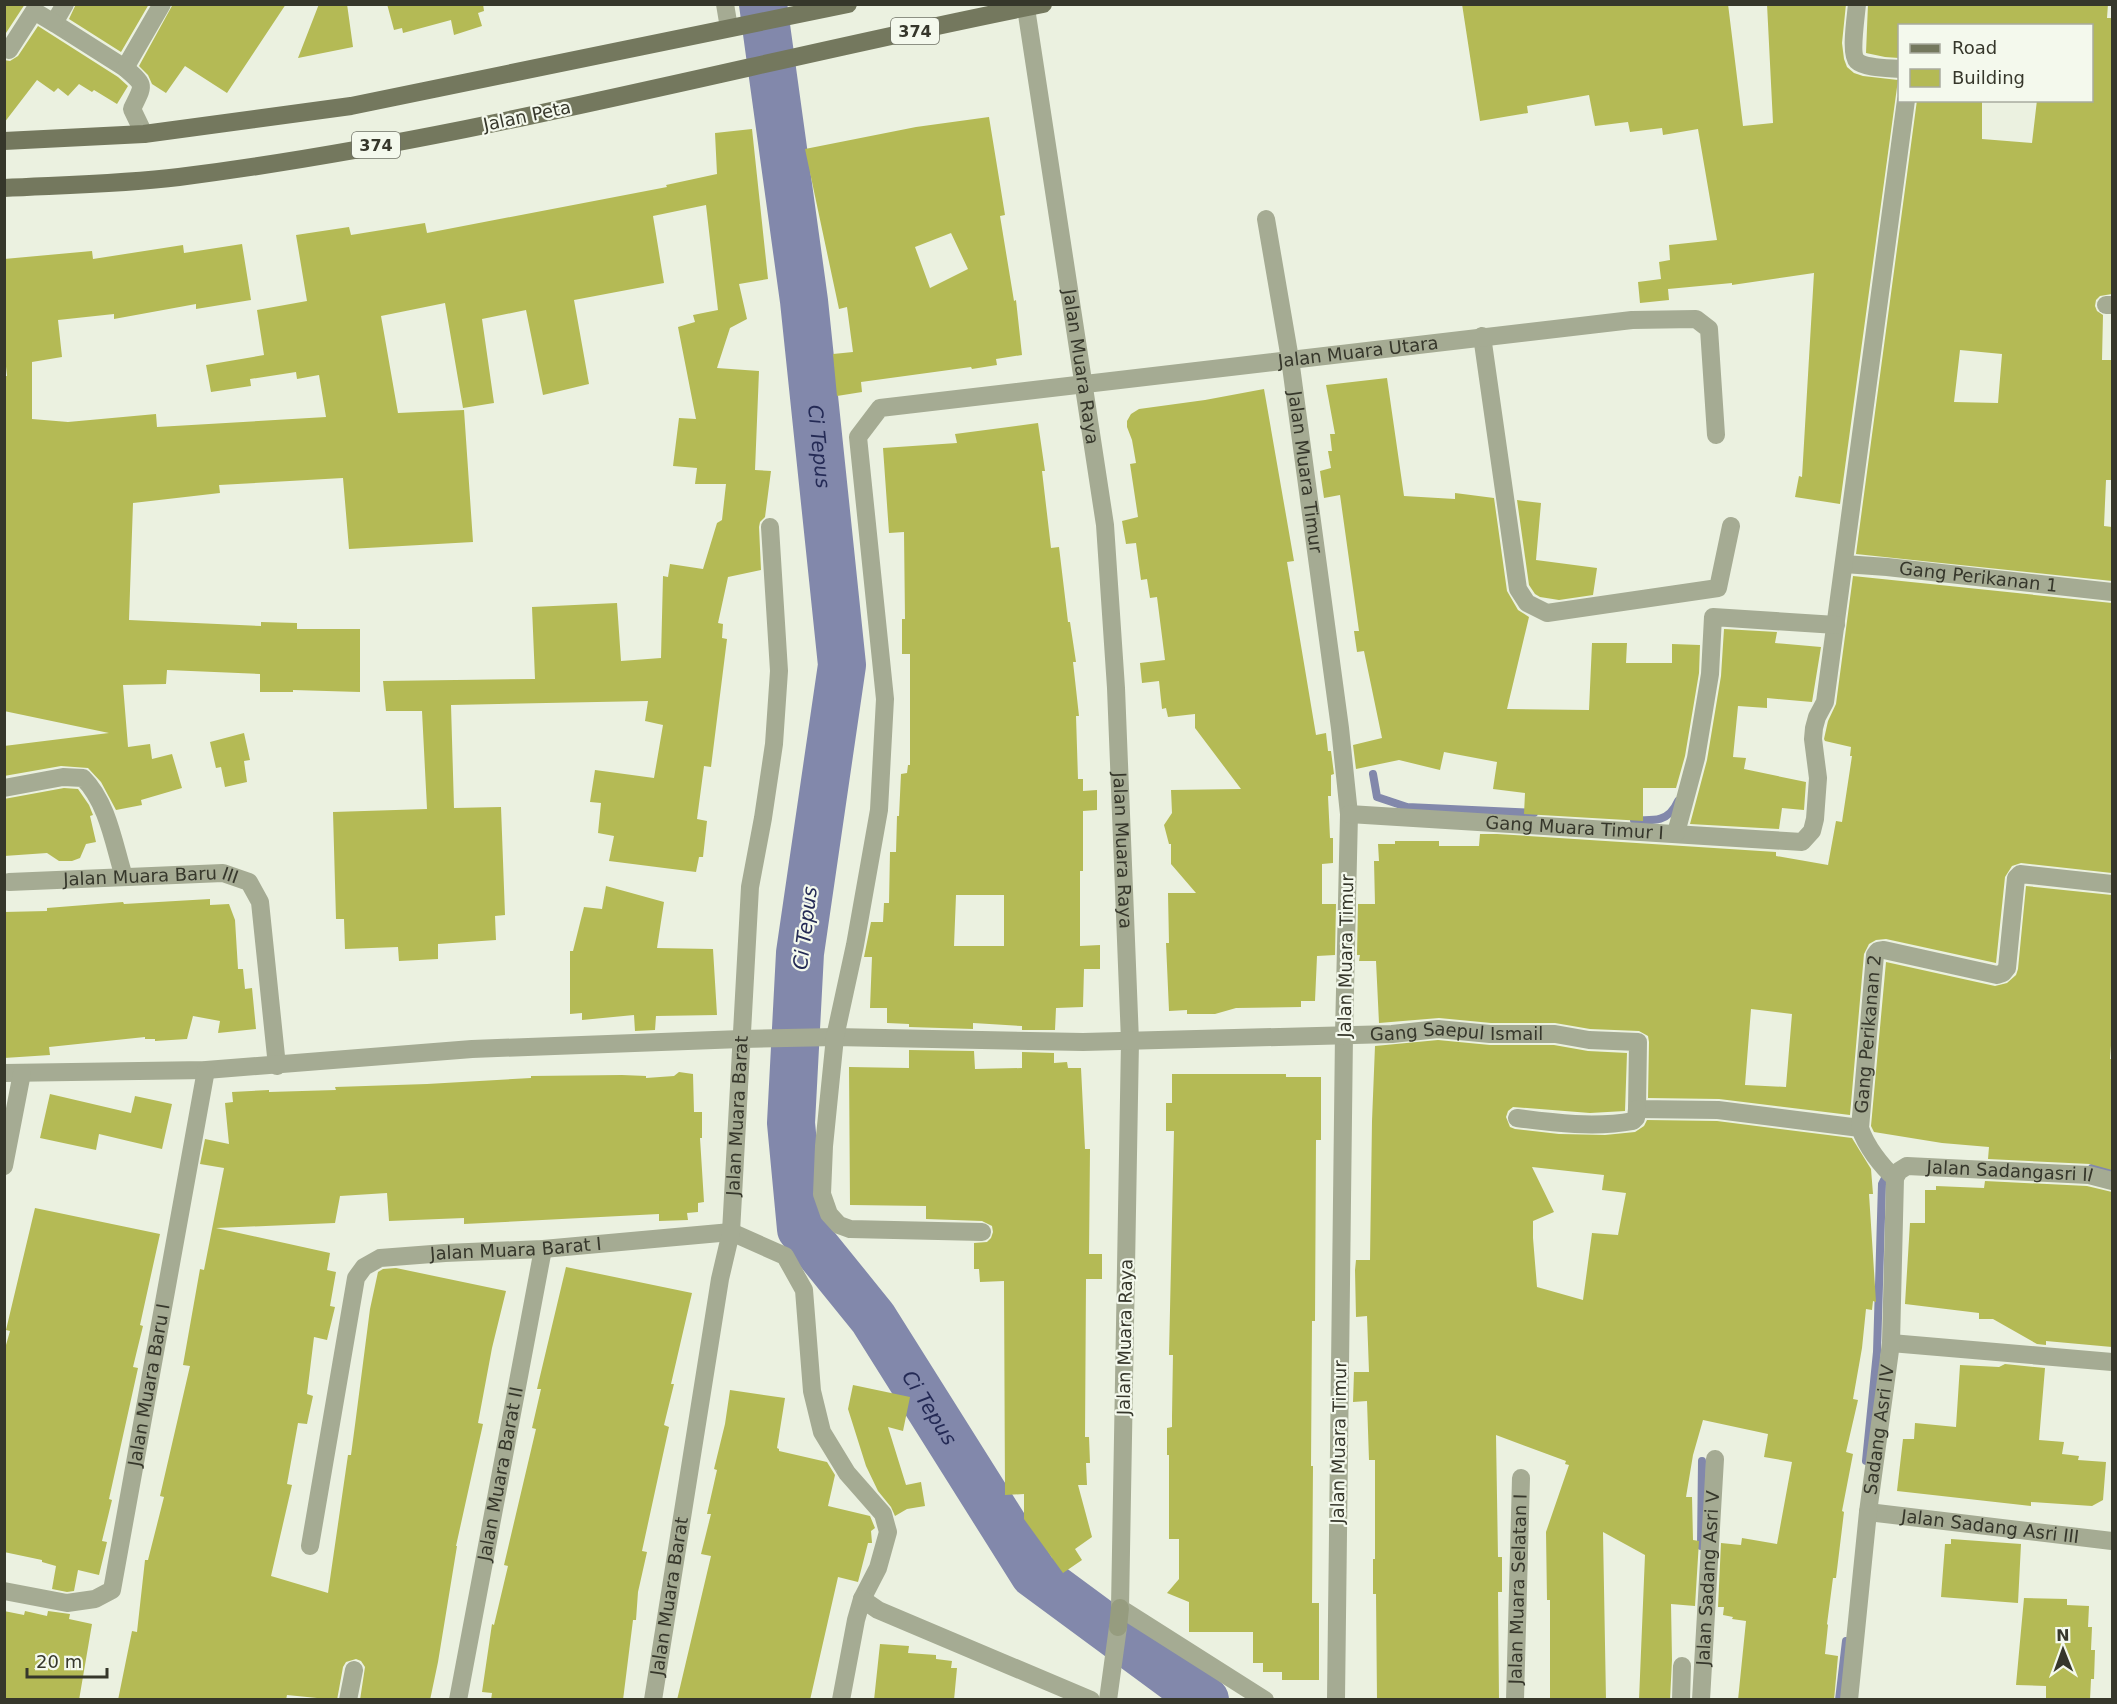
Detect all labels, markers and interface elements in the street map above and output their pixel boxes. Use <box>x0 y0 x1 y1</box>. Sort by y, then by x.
road number: 374 <box>891 18 939 44</box>
legend <box>1898 24 2093 102</box>
text: Road <box>1952 37 1997 58</box>
text: Building <box>1952 67 2025 88</box>
street label: Jalan Peta <box>480 96 573 135</box>
road number: 374 <box>352 132 400 158</box>
street label: Jalan Muara Raya <box>1059 287 1104 446</box>
street label: Jalan Muara Utara <box>1276 332 1439 371</box>
street label: Jalan Muara Timur <box>1284 388 1327 555</box>
water label: Ci Tepus <box>803 403 835 489</box>
street label: Gang Perikanan 1 <box>1898 557 2059 596</box>
street label: Jalan Muara Raya <box>1109 771 1137 929</box>
street label: Gang Muara Timur I <box>1485 811 1664 843</box>
street label: Jalan Muara Baru III <box>62 862 241 890</box>
street label: Jalan Muara Timur <box>1334 874 1357 1039</box>
water label: Ci Tepus <box>788 885 822 971</box>
street label: Gang Perikanan 2 <box>1850 954 1885 1114</box>
street label: Gang Saepul Ismail <box>1369 1018 1543 1045</box>
street label: Jalan Muara Barat <box>722 1035 752 1197</box>
street label: Jalan Sadangasri II <box>1925 1156 2096 1186</box>
street label: Jalan Muara Barat I <box>428 1233 602 1264</box>
street label: Jalan Muara Raya <box>1113 1259 1136 1416</box>
street label: Jalan Muara Baru I <box>123 1302 174 1469</box>
street label: Jalan Muara Timur <box>1327 1360 1350 1525</box>
street label: Sadang Asri IV <box>1859 1363 1898 1496</box>
water label: Ci Tepus <box>897 1366 962 1450</box>
street label: Jalan Muara Barat II <box>473 1385 527 1564</box>
street label: Jalan Sadang Asri V <box>1692 1489 1723 1667</box>
street label: Jalan Muara Selatan I <box>1504 1493 1531 1686</box>
street label: Jalan Sadang Asri III <box>1899 1505 2080 1547</box>
street label: Jalan Muara Barat <box>646 1515 692 1678</box>
north arrow <box>2033 1620 2093 1680</box>
text: N <box>2056 1626 2070 1645</box>
scale bar <box>27 1641 106 1679</box>
text: 20 m <box>36 1651 82 1672</box>

